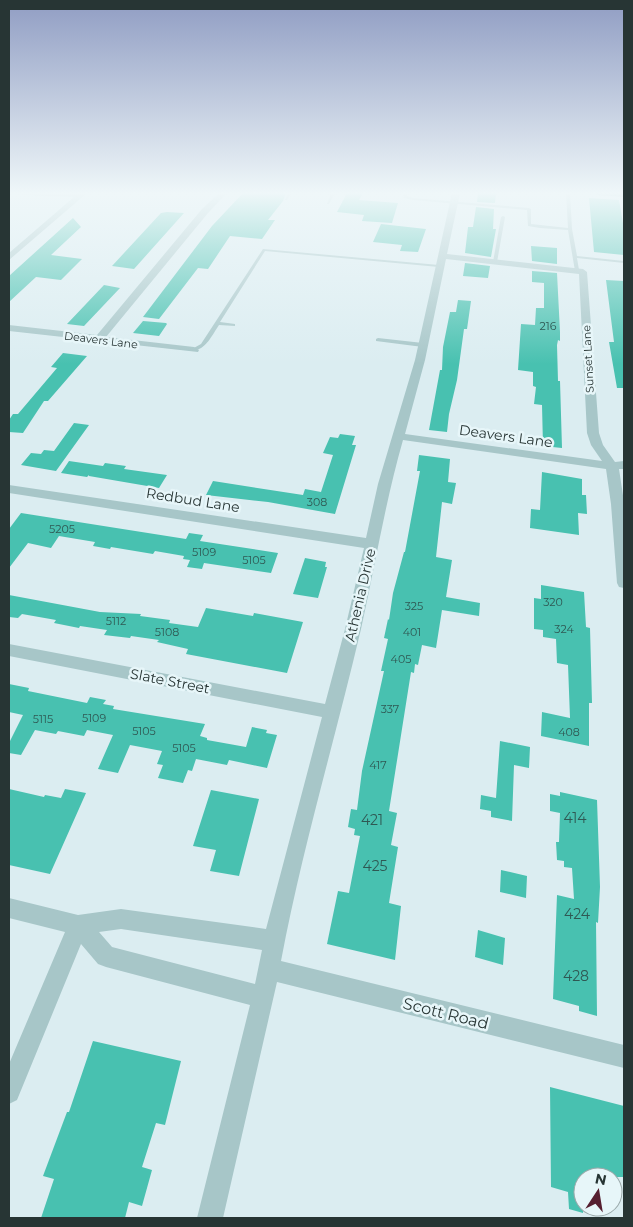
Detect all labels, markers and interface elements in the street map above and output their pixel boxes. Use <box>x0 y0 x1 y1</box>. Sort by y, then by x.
house number: 216 <box>540 319 557 333</box>
street label: Sunset Lane <box>579 324 597 393</box>
street label: Deavers Lane <box>63 329 139 352</box>
street label: Deavers Lane <box>458 421 554 451</box>
street label: Redbud Lane <box>145 484 241 516</box>
house number: 308 <box>307 495 327 509</box>
house number: 5205 <box>49 522 75 536</box>
house number: 5109 <box>192 545 216 559</box>
street label: Athenia Drive <box>340 546 380 644</box>
house number: 5105 <box>242 553 266 567</box>
house number: 320 <box>543 595 563 609</box>
house number: 325 <box>405 599 423 613</box>
house number: 5112 <box>106 614 126 628</box>
house number: 324 <box>554 622 574 636</box>
house number: 5108 <box>155 625 179 639</box>
house number: 401 <box>403 625 421 639</box>
house number: 405 <box>391 652 411 666</box>
street label: Slate Street <box>129 664 212 698</box>
house number: 337 <box>381 702 399 716</box>
house number: 5109 <box>82 711 106 725</box>
house number: 5115 <box>33 712 53 726</box>
house number: 5105 <box>132 724 156 738</box>
house number: 408 <box>558 725 580 739</box>
house number: 5105 <box>172 741 196 755</box>
house number: 417 <box>369 758 387 772</box>
house number: 414 <box>563 809 587 827</box>
house number: 421 <box>361 811 383 829</box>
house number: 425 <box>362 857 388 875</box>
house number: 424 <box>564 905 591 923</box>
house number: 428 <box>563 967 589 985</box>
street label: Scott Road <box>401 994 491 1033</box>
north arrow <box>573 1167 623 1217</box>
text: N <box>593 1169 608 1189</box>

